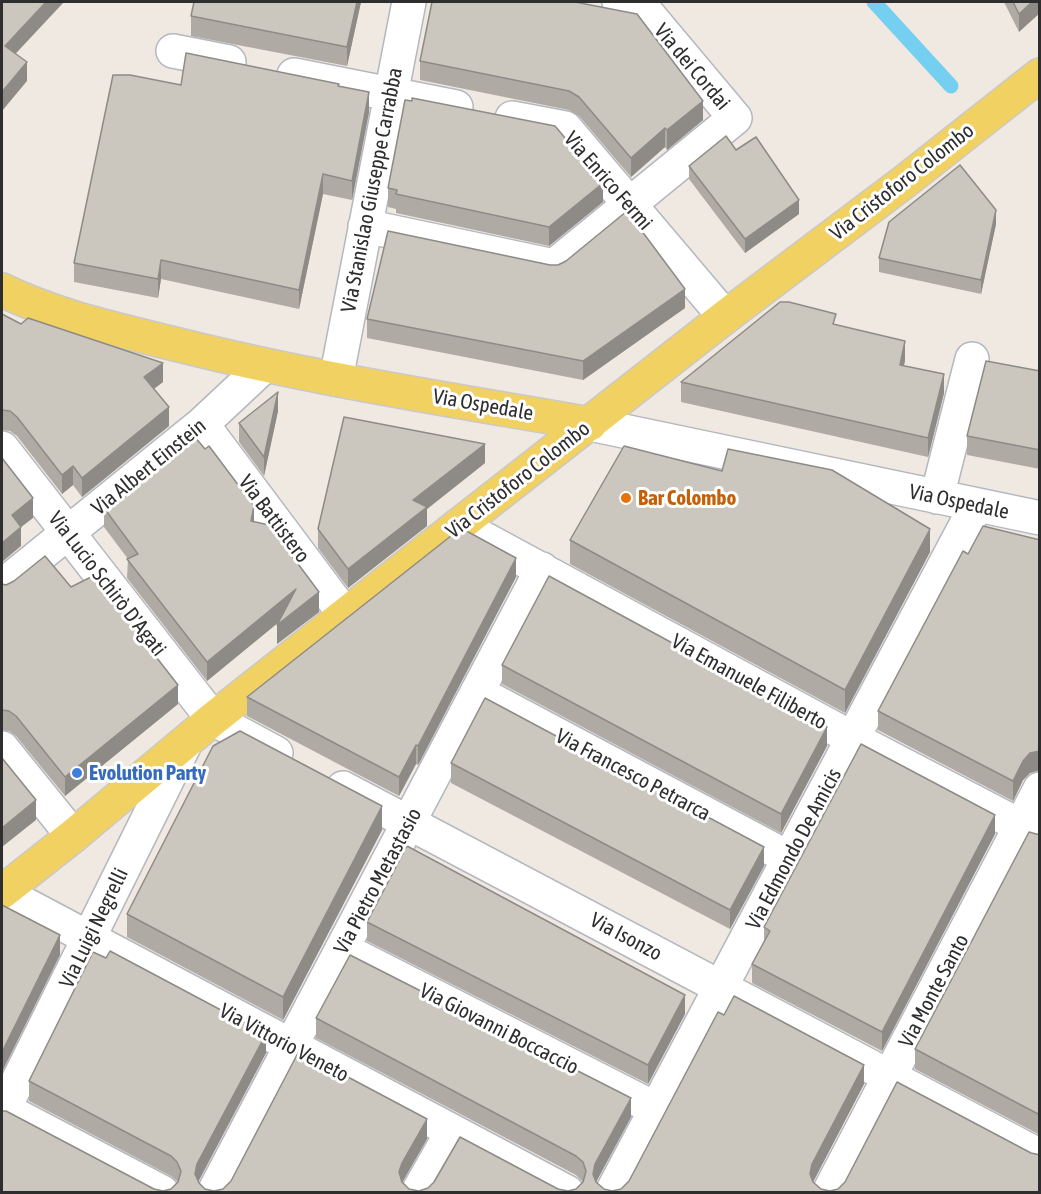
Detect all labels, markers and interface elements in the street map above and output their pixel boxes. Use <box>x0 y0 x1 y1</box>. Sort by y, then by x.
street label: Via dei Cordai <box>649 19 735 115</box>
street label: Via Stanislao Giuseppe Carrabba <box>336 65 408 315</box>
street label: Via Cristoforo Colombo <box>825 118 979 246</box>
street label: Via Enrico Fermi <box>558 127 658 235</box>
street label: Via Ospedale <box>431 384 535 426</box>
street label: Via Albert Einstein <box>87 413 211 521</box>
street label: Via Cristoforo Colombo <box>441 416 595 544</box>
street label: Via Battistero <box>233 470 315 568</box>
street label: Via Ospedale <box>907 479 1011 525</box>
place label: Bar Colombo <box>638 485 736 511</box>
marker: Bar Colombo <box>619 491 633 505</box>
street label: Via Lucio Schirò D'Agati <box>43 507 171 661</box>
street label: Via Emanuele Filiberto <box>667 629 831 735</box>
street label: Via Francesco Petrarca <box>551 724 715 826</box>
place label: Evolution Party <box>89 760 206 786</box>
street label: Via Edmondo De Amicis <box>741 764 847 934</box>
marker: Evolution Party <box>70 766 84 780</box>
street label: Via Pietro Metastasio <box>329 804 427 958</box>
street label: Via Luigi Negrelli <box>54 864 134 992</box>
street label: Via Isonzo <box>586 908 666 966</box>
street label: Via Monte Santo <box>894 930 974 1052</box>
street label: Via Giovanni Boccaccio <box>415 978 583 1080</box>
street label: Via Vittorio Veneto <box>215 998 353 1088</box>

